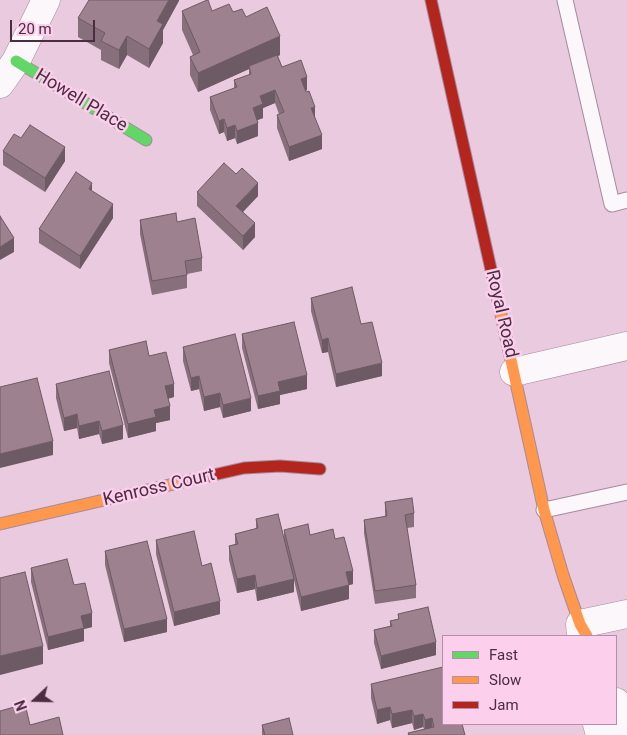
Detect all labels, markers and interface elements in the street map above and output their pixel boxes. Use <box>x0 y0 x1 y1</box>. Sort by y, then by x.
scale bar <box>12 10 98 42</box>
text: 20 m <box>18 20 52 38</box>
street label: Howell Place <box>31 65 131 137</box>
street label: Royal Road <box>480 268 522 360</box>
street label: Kenross Court <box>101 465 217 511</box>
legend <box>442 635 617 725</box>
text: Fast <box>489 646 518 664</box>
text: Slow <box>489 671 521 689</box>
north arrow <box>10 675 60 725</box>
text: Jam <box>489 696 519 714</box>
text: N <box>12 698 30 713</box>

